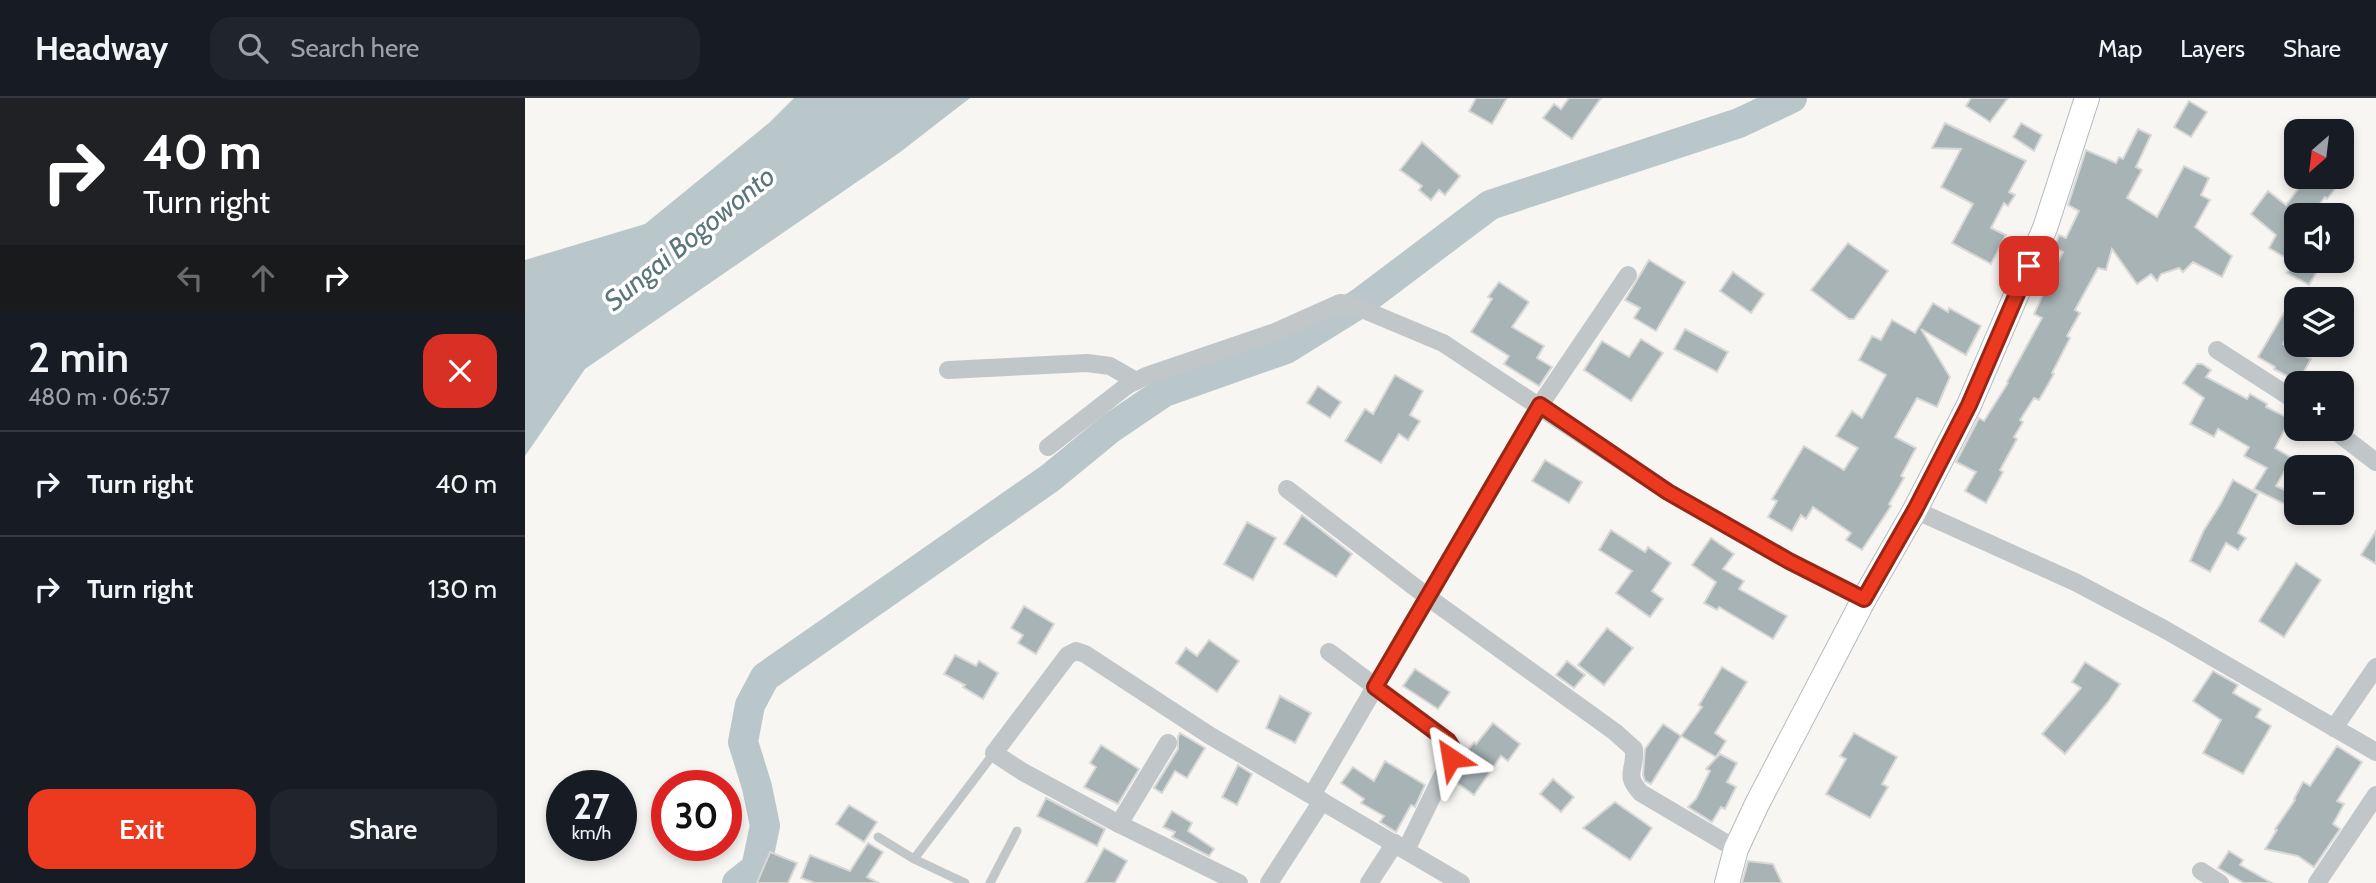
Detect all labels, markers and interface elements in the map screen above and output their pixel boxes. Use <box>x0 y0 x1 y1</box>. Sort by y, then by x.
search box <box>210 17 700 80</box>
text: Headway <box>35 28 168 68</box>
icon: search <box>234 29 272 67</box>
text: Search here <box>290 32 419 64</box>
text: Map <box>2098 34 2142 63</box>
text: Layers <box>2180 34 2245 63</box>
text: Share <box>2283 34 2341 63</box>
north arrow <box>2284 119 2354 189</box>
map controls <box>2284 119 2354 525</box>
text: 40 m <box>143 122 262 181</box>
icon: right <box>28 126 119 217</box>
water label: Sungai Bogowonto <box>597 159 781 317</box>
text: Turn right <box>143 182 270 221</box>
button: sound <box>2284 203 2354 273</box>
pin <box>1999 236 2059 296</box>
icon: arrive <box>2010 247 2048 285</box>
icon: left <box>171 259 209 297</box>
icon: ahead <box>244 259 282 297</box>
icon: right <box>317 259 355 297</box>
button: layers <box>2284 287 2354 357</box>
text: 2 min <box>28 331 129 383</box>
button: close <box>423 334 497 408</box>
button: + <box>2284 371 2354 441</box>
text: 480 m · 06:57 <box>28 383 170 411</box>
button: − <box>2284 455 2354 525</box>
icon: right <box>28 465 66 503</box>
text: Turn right <box>87 468 193 500</box>
text: 40 m <box>435 468 497 500</box>
icon: right <box>28 570 66 608</box>
text: Turn right <box>87 573 193 605</box>
text: 130 m <box>428 573 497 605</box>
position arrow <box>1414 721 1488 795</box>
speed limit sign: 30 <box>651 770 742 861</box>
text: 27 <box>573 785 610 828</box>
button: Exit <box>28 789 256 869</box>
button: Share <box>270 789 497 869</box>
text: km/h <box>572 822 611 844</box>

